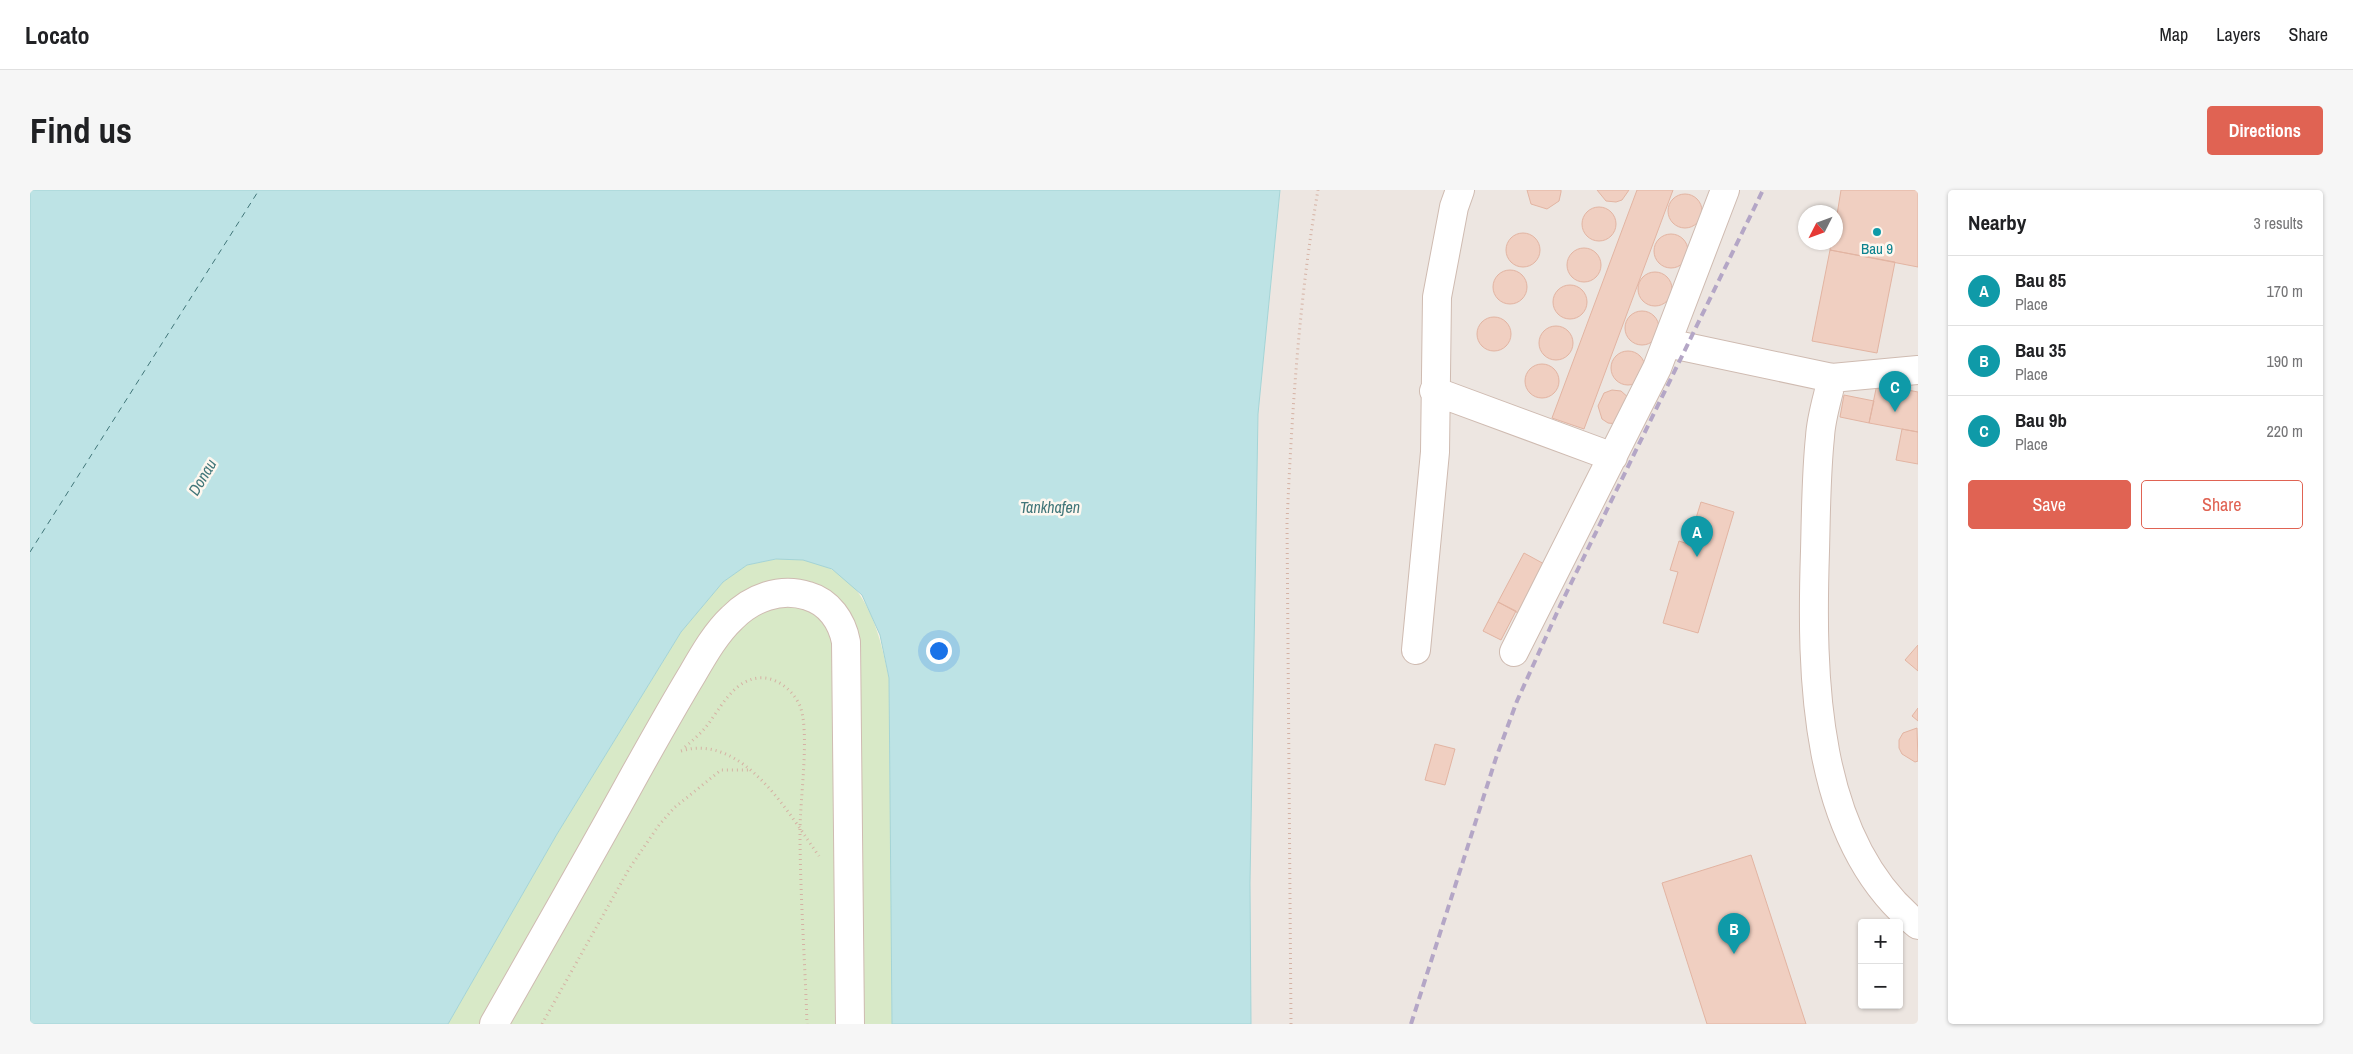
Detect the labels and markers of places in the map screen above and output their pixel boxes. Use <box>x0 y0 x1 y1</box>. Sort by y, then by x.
marker: Bau 9 <box>1871 226 1883 238</box>
place label: Bau 9 <box>1861 238 1893 259</box>
pin: C <box>1879 371 1911 412</box>
pin: A <box>1681 516 1713 557</box>
pin: B <box>1718 913 1750 954</box>

